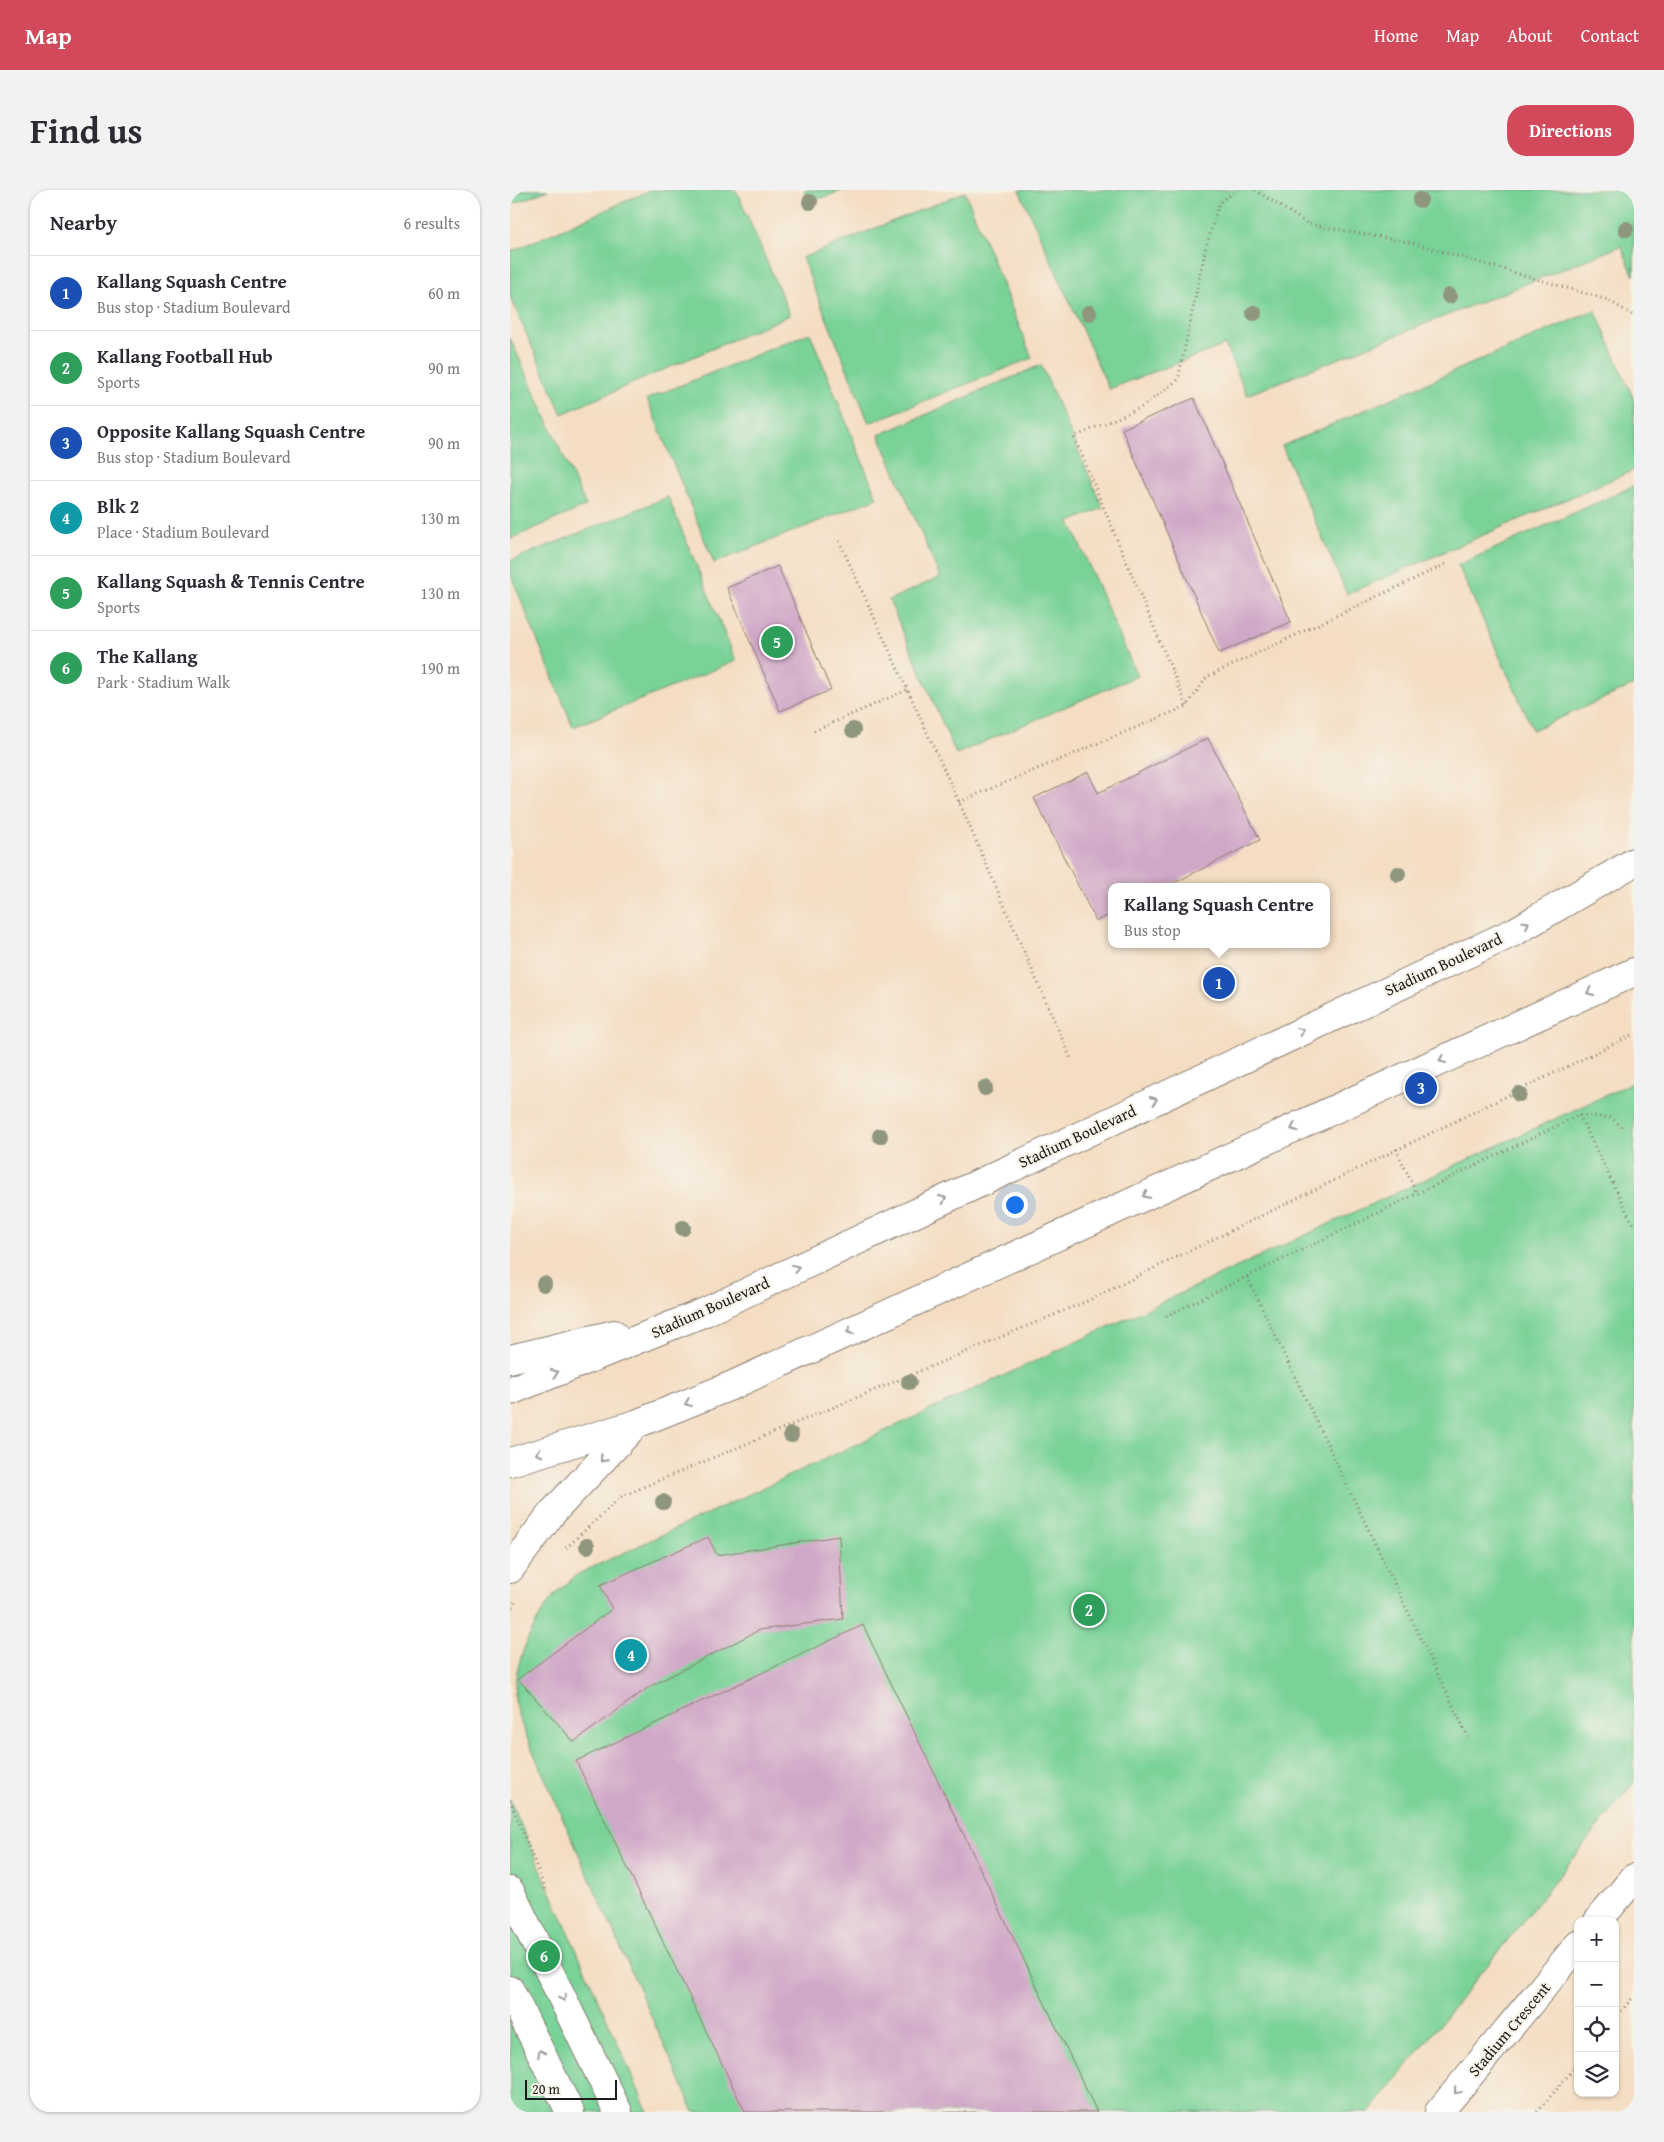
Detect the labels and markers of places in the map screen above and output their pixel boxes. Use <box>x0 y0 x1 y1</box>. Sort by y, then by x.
pin: 5 <box>761 623 793 661</box>
pin: 1 <box>1203 964 1235 1002</box>
pin: 3 <box>1405 1069 1437 1107</box>
pin: 2 <box>1073 1591 1105 1629</box>
pin: 4 <box>615 1636 647 1674</box>
pin: 6 <box>528 1937 560 1975</box>

